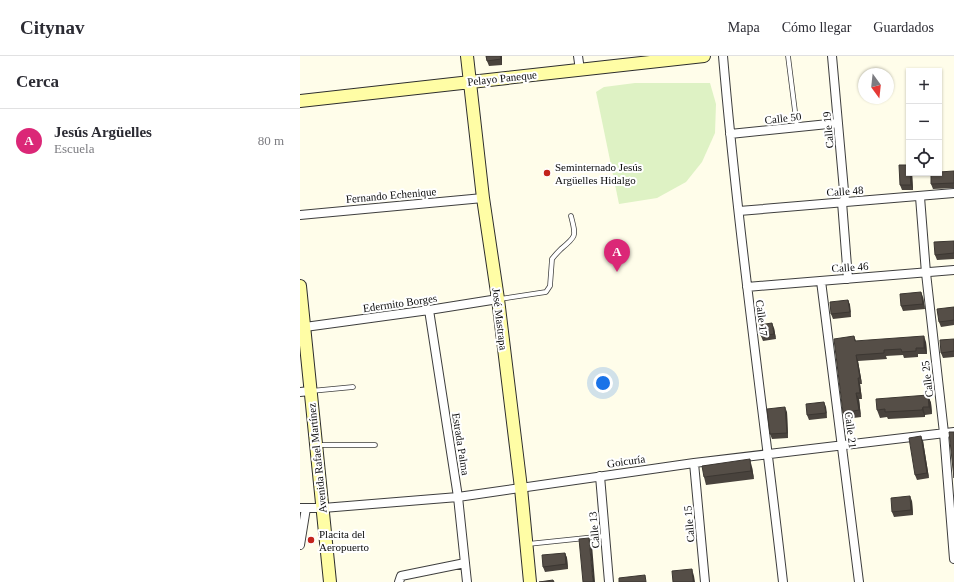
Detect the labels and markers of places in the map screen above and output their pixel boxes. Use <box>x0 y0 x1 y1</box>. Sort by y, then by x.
place label: Seminternado Jesús Argüelles Hidalgo <box>555 161 642 186</box>
marker: Seminternado Jesús Argüelles Hidalgo <box>542 168 552 178</box>
pin: A <box>604 239 630 272</box>
place label: Placita del Aeropuerto <box>319 528 370 553</box>
marker: Placita del Aeropuerto <box>306 535 316 545</box>

